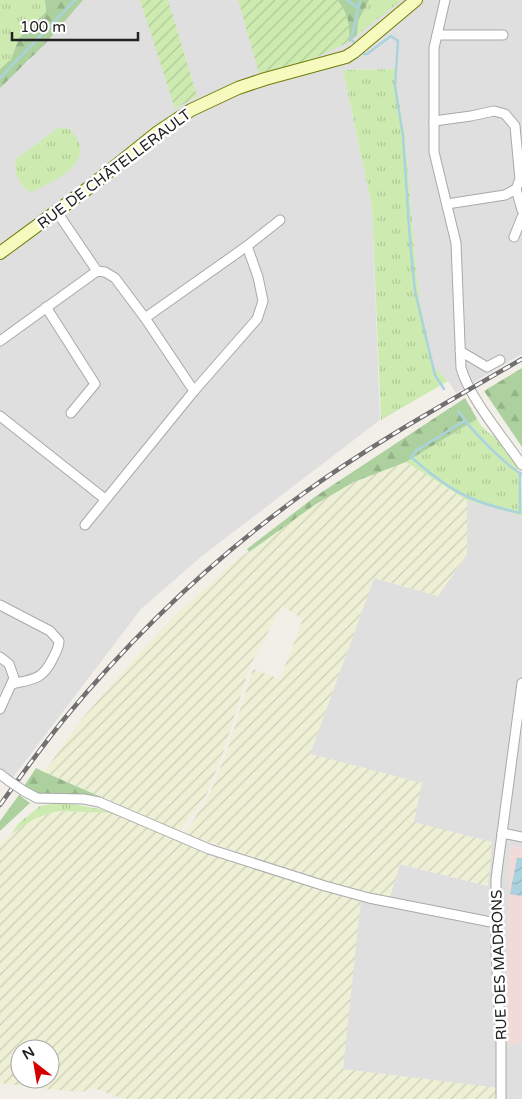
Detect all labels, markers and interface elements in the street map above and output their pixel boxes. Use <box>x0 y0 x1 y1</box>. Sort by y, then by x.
scale bar <box>12 10 139 42</box>
text: 100 m <box>20 18 66 36</box>
street label: RUE DE CHÂTELLERAULT <box>34 105 194 233</box>
street label: RUE DES MADRONS <box>487 889 511 1041</box>
north arrow <box>10 1039 60 1089</box>
text: N <box>19 1043 38 1063</box>

